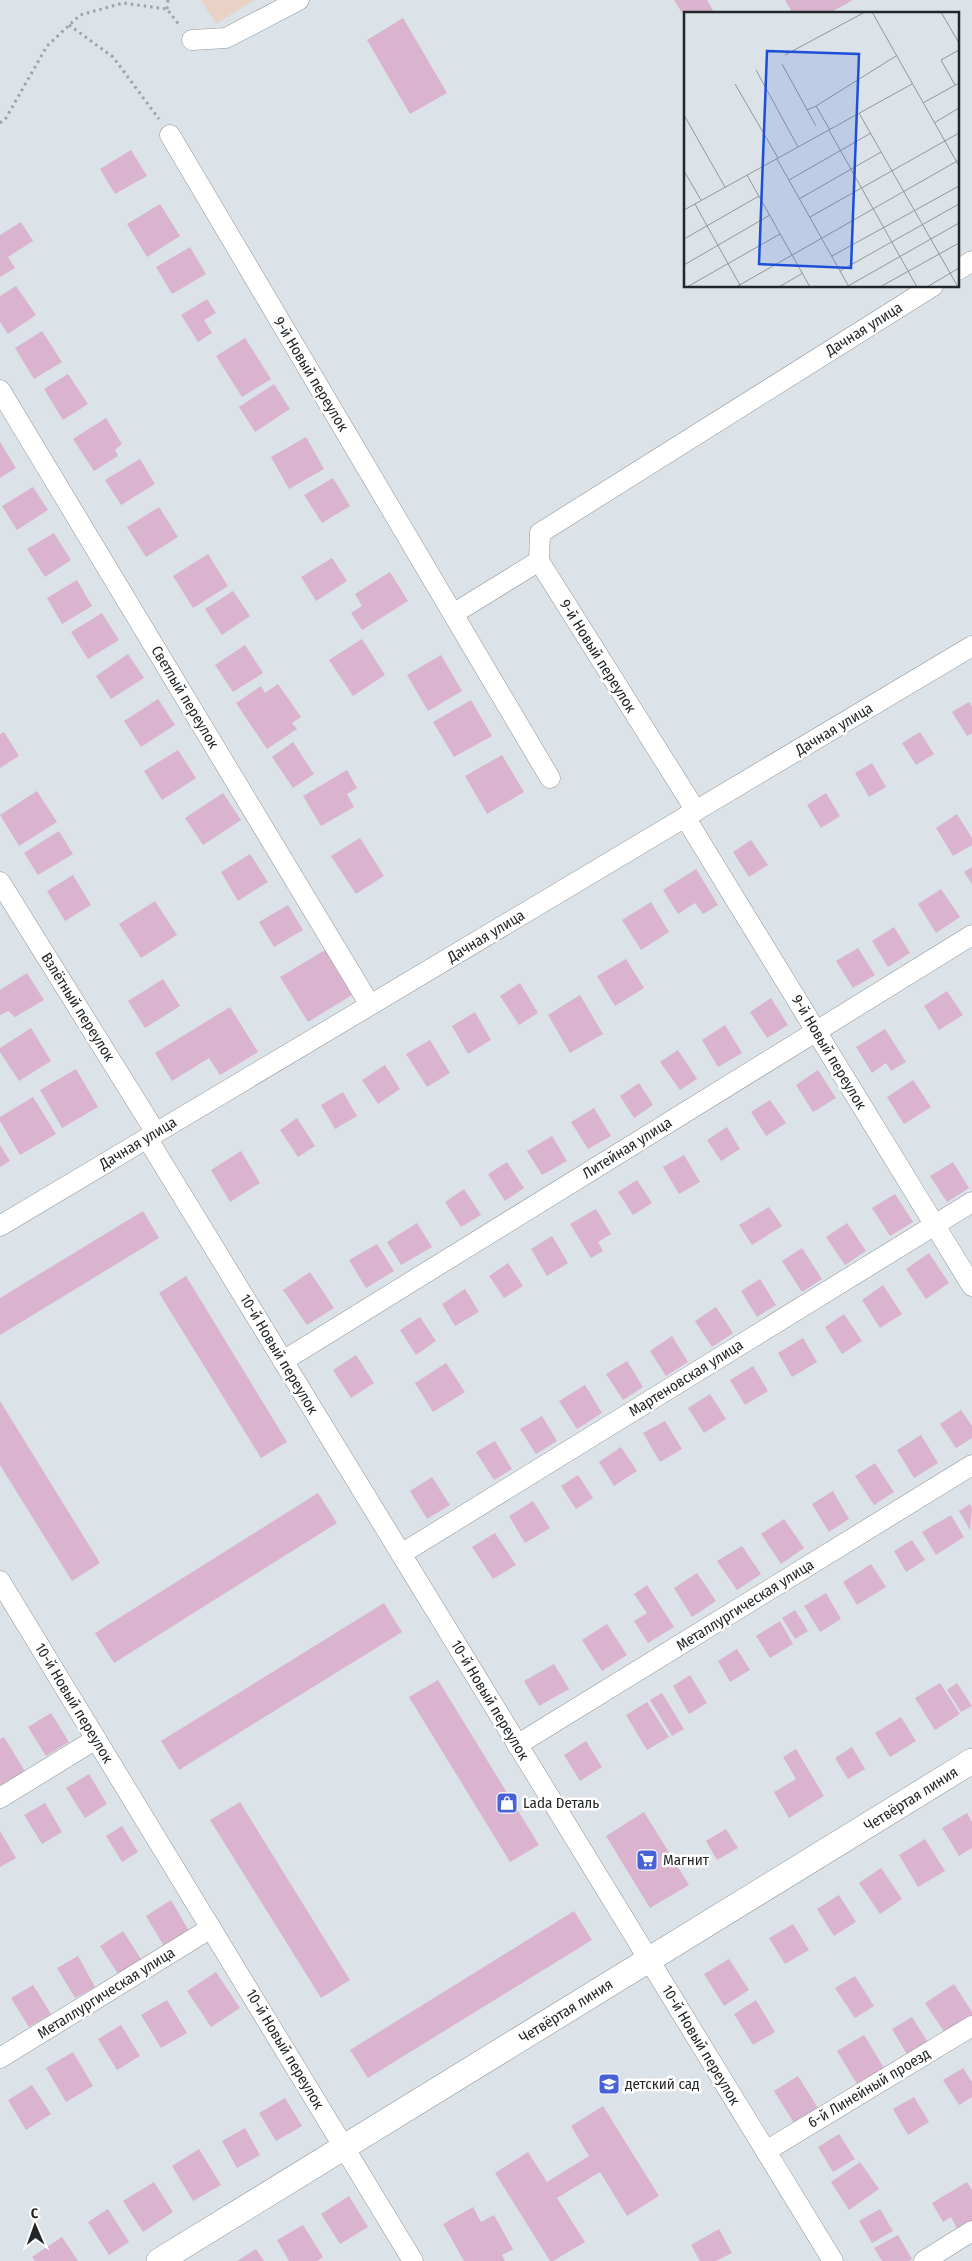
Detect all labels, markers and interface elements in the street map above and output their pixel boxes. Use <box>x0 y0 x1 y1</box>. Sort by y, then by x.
inset map <box>684 12 960 288</box>
street label: Дачная улица <box>821 298 906 360</box>
street label: 9-й Новый переулок <box>270 314 352 434</box>
street label: 9-й Новый переулок <box>556 596 640 716</box>
street label: Светлый переулок <box>147 642 223 752</box>
street label: Дачная улица <box>791 699 876 760</box>
street label: Дачная улица <box>443 906 528 967</box>
street label: Взлётный переулок <box>37 949 119 1065</box>
street label: 9-й Новый переулок <box>788 992 870 1112</box>
street label: Дачная улица <box>95 1113 180 1174</box>
street label: Литейная улица <box>579 1113 675 1183</box>
street label: 10-й Новый переулок <box>236 1291 322 1417</box>
street label: Мартеновская улица <box>626 1336 746 1420</box>
street label: Металлургическая улица <box>673 1555 817 1655</box>
street label: 10-й Новый переулок <box>447 1637 533 1763</box>
street label: 10-й Новый переулок <box>31 1640 117 1766</box>
street label: Четвёртая линия <box>861 1763 961 1835</box>
shop icon: Lada Dеталь <box>495 1791 519 1815</box>
place label: Lada Dеталь <box>523 1794 599 1812</box>
supermarket icon: Магнит <box>635 1848 659 1872</box>
place label: Магнит <box>663 1851 710 1869</box>
street label: Металлургическая улица <box>34 1943 178 2043</box>
street label: Четвёртая линия <box>516 1975 616 2047</box>
street label: 10-й Новый переулок <box>658 1982 744 2108</box>
street label: 10-й Новый переулок <box>242 1986 328 2112</box>
street label: 6-й Линейный проезд <box>805 2044 933 2132</box>
school or university icon: детский сад <box>597 2072 621 2096</box>
place label: детский сад <box>625 2075 700 2093</box>
north arrow <box>10 2201 60 2251</box>
text: С <box>31 2205 39 2222</box>

